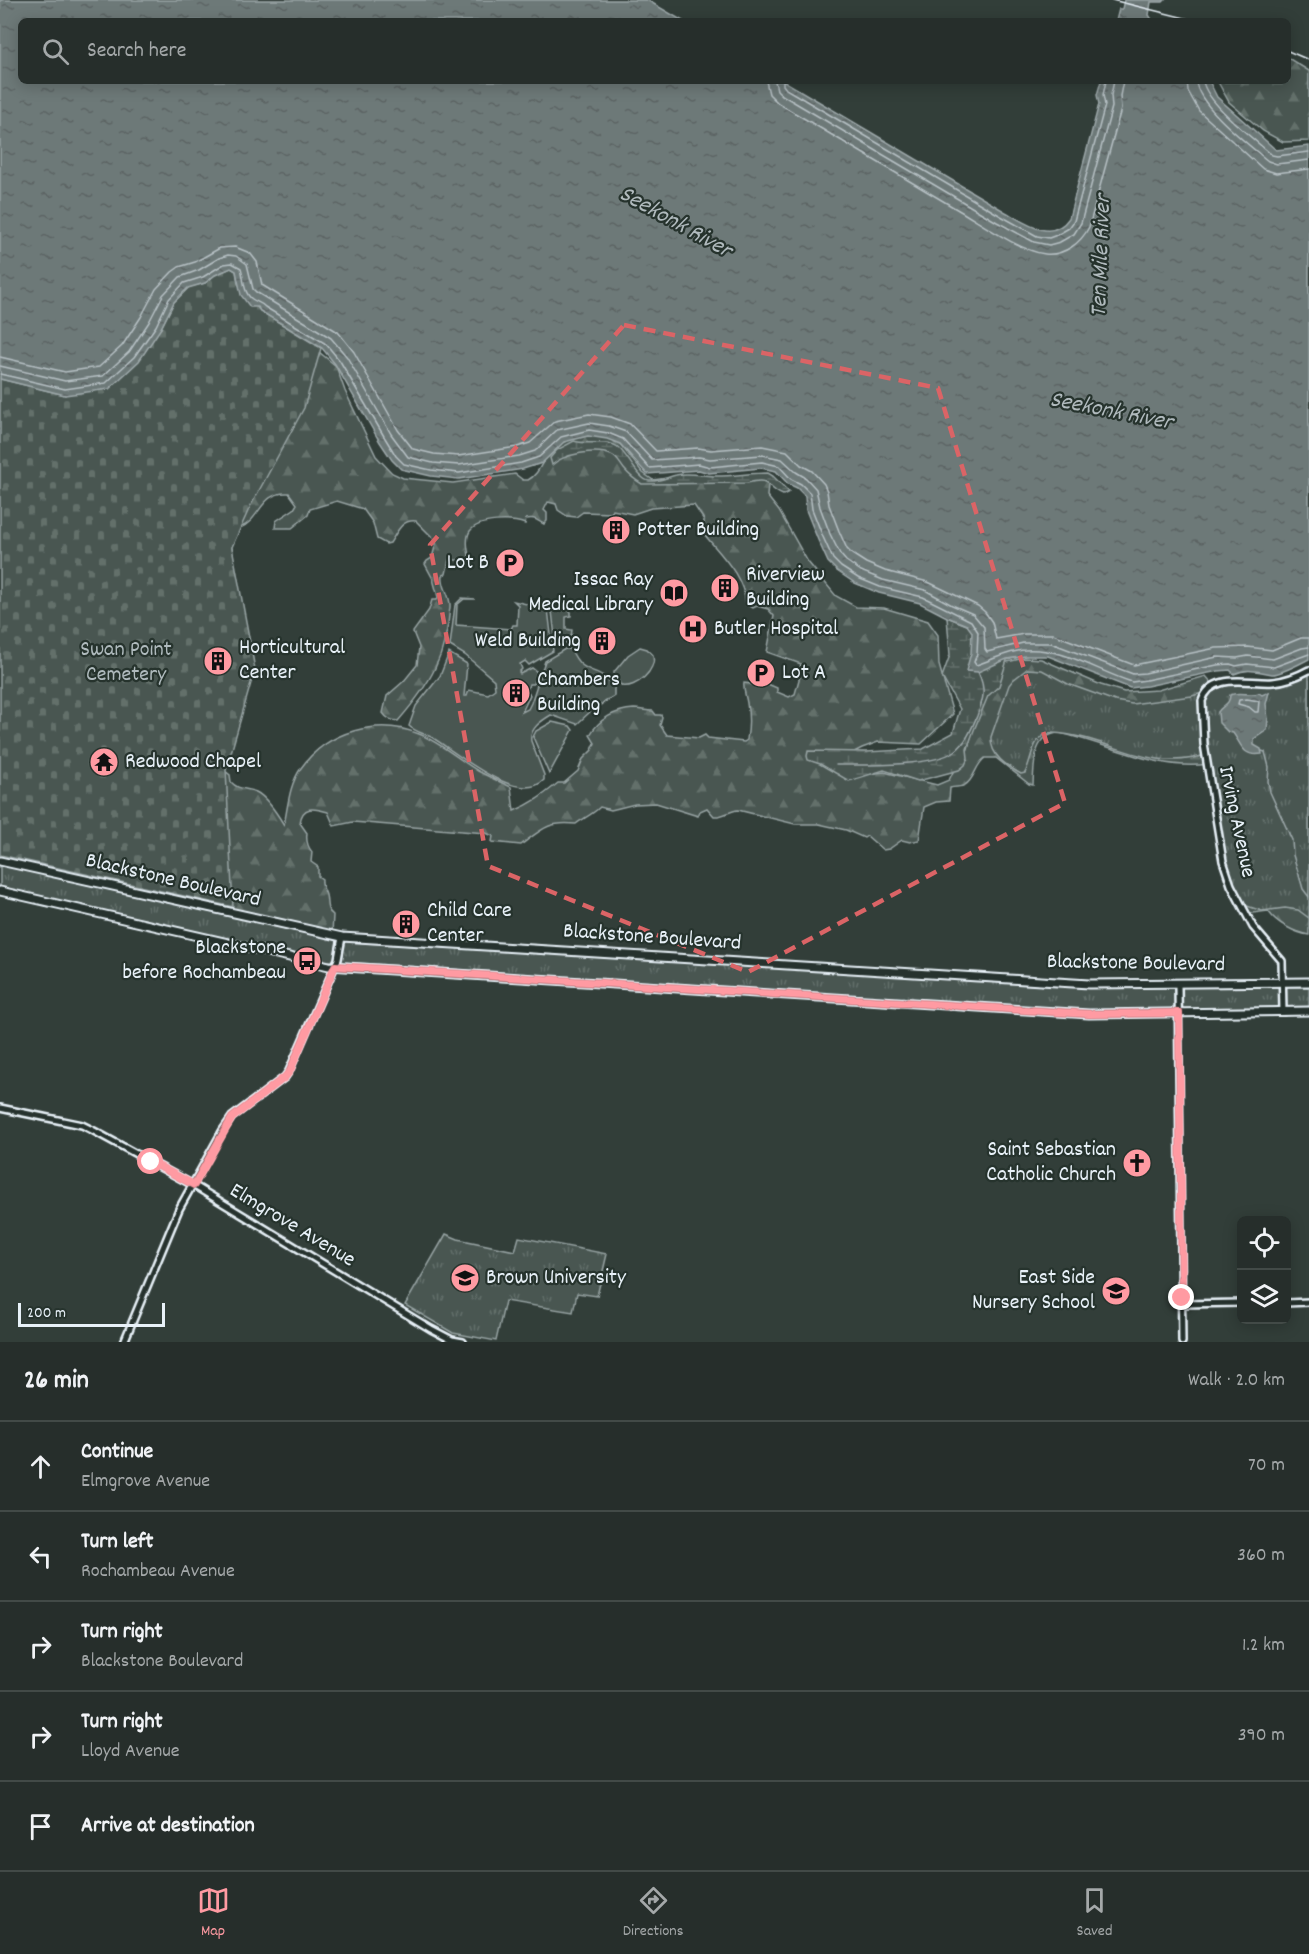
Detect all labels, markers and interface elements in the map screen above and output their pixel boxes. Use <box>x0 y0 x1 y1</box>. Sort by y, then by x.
search box <box>18 18 1291 84</box>
icon: search <box>39 35 72 68</box>
text: Search here <box>87 36 186 67</box>
water label: Seekonk River <box>612 178 740 269</box>
water label: Ten Mile River <box>1083 191 1121 318</box>
water label: Seekonk River <box>1047 383 1178 441</box>
building icon: Potter Building <box>600 514 632 546</box>
place label: Potter Building <box>637 515 759 546</box>
parking icon: Lot B <box>494 547 526 579</box>
place label: Lot B <box>447 548 489 579</box>
place label: Riverview Building <box>746 560 825 616</box>
place label: Issac Ray Medical Library <box>529 565 654 621</box>
building icon: Riverview Building <box>709 572 741 604</box>
library icon: Issac Ray Medical Library <box>658 577 690 609</box>
hospital icon: Butler Hospital <box>677 613 709 645</box>
place label: Butler Hospital <box>714 614 838 645</box>
building icon: Weld Building <box>586 625 618 657</box>
place label: Weld Building <box>475 626 581 657</box>
place label: Horticultural Center <box>239 633 345 689</box>
park label: Swan Point Cemetery <box>80 635 172 691</box>
building icon: Horticultural Center <box>202 645 234 677</box>
parking icon: Lot A <box>745 657 777 689</box>
place label: Lot A <box>782 658 826 689</box>
place label: Chambers Building <box>537 665 620 721</box>
building icon: Chambers Building <box>500 677 532 709</box>
temple icon: Redwood Chapel <box>88 746 120 778</box>
place label: Redwood Chapel <box>125 747 261 778</box>
street label: Irving Avenue <box>1209 763 1263 881</box>
street label: Blackstone Boulevard <box>83 846 263 916</box>
place label: Child Care Center <box>427 896 512 952</box>
building icon: Child Care Center <box>390 908 422 940</box>
street label: Blackstone Boulevard <box>562 916 742 960</box>
place label: Blackstone before Rochambeau <box>123 933 286 989</box>
bus stop icon: Blackstone before Rochambeau <box>291 945 323 977</box>
street label: Blackstone Boulevard <box>1046 947 1226 981</box>
place label: Saint Sebastian Catholic Church <box>986 1135 1116 1191</box>
church icon: Saint Sebastian Catholic Church <box>1121 1147 1153 1179</box>
route start <box>137 1148 163 1174</box>
street label: Elmgrove Avenue <box>223 1176 361 1276</box>
map controls <box>1237 1216 1291 1324</box>
button: locate <box>1237 1216 1291 1270</box>
school or university icon: Brown University <box>449 1262 481 1294</box>
place label: Brown University <box>486 1263 627 1294</box>
place label: East Side Nursery School <box>972 1263 1095 1319</box>
button: layers <box>1237 1270 1291 1324</box>
school or university icon: East Side Nursery School <box>1100 1275 1132 1307</box>
route end <box>1168 1284 1194 1310</box>
scale bar <box>18 1300 165 1328</box>
text: 200 m <box>27 1302 66 1325</box>
text: 26 min <box>24 1363 89 1400</box>
text: Walk · 2.0 km <box>1188 1367 1285 1395</box>
text: Continue <box>81 1437 153 1468</box>
icon: ahead <box>24 1450 57 1483</box>
text: 70 m <box>1248 1452 1285 1480</box>
text: Elmgrove Avenue <box>81 1468 210 1496</box>
text: Turn left <box>81 1527 153 1558</box>
icon: left <box>24 1540 57 1573</box>
text: 360 m <box>1237 1542 1285 1570</box>
text: Rochambeau Avenue <box>81 1558 235 1586</box>
text: Turn right <box>81 1617 163 1648</box>
icon: right <box>24 1630 57 1663</box>
text: 1.2 km <box>1242 1632 1285 1660</box>
text: Blackstone Boulevard <box>81 1648 243 1676</box>
text: Turn right <box>81 1707 163 1738</box>
icon: right <box>24 1720 57 1753</box>
text: 390 m <box>1238 1722 1285 1750</box>
text: Lloyd Avenue <box>81 1738 180 1766</box>
icon: arrive <box>24 1810 57 1843</box>
text: Arrive at destination <box>81 1811 255 1842</box>
tab: Map <box>197 1884 230 1943</box>
tab: Directions <box>623 1884 683 1943</box>
tab: Saved <box>1077 1884 1112 1943</box>

